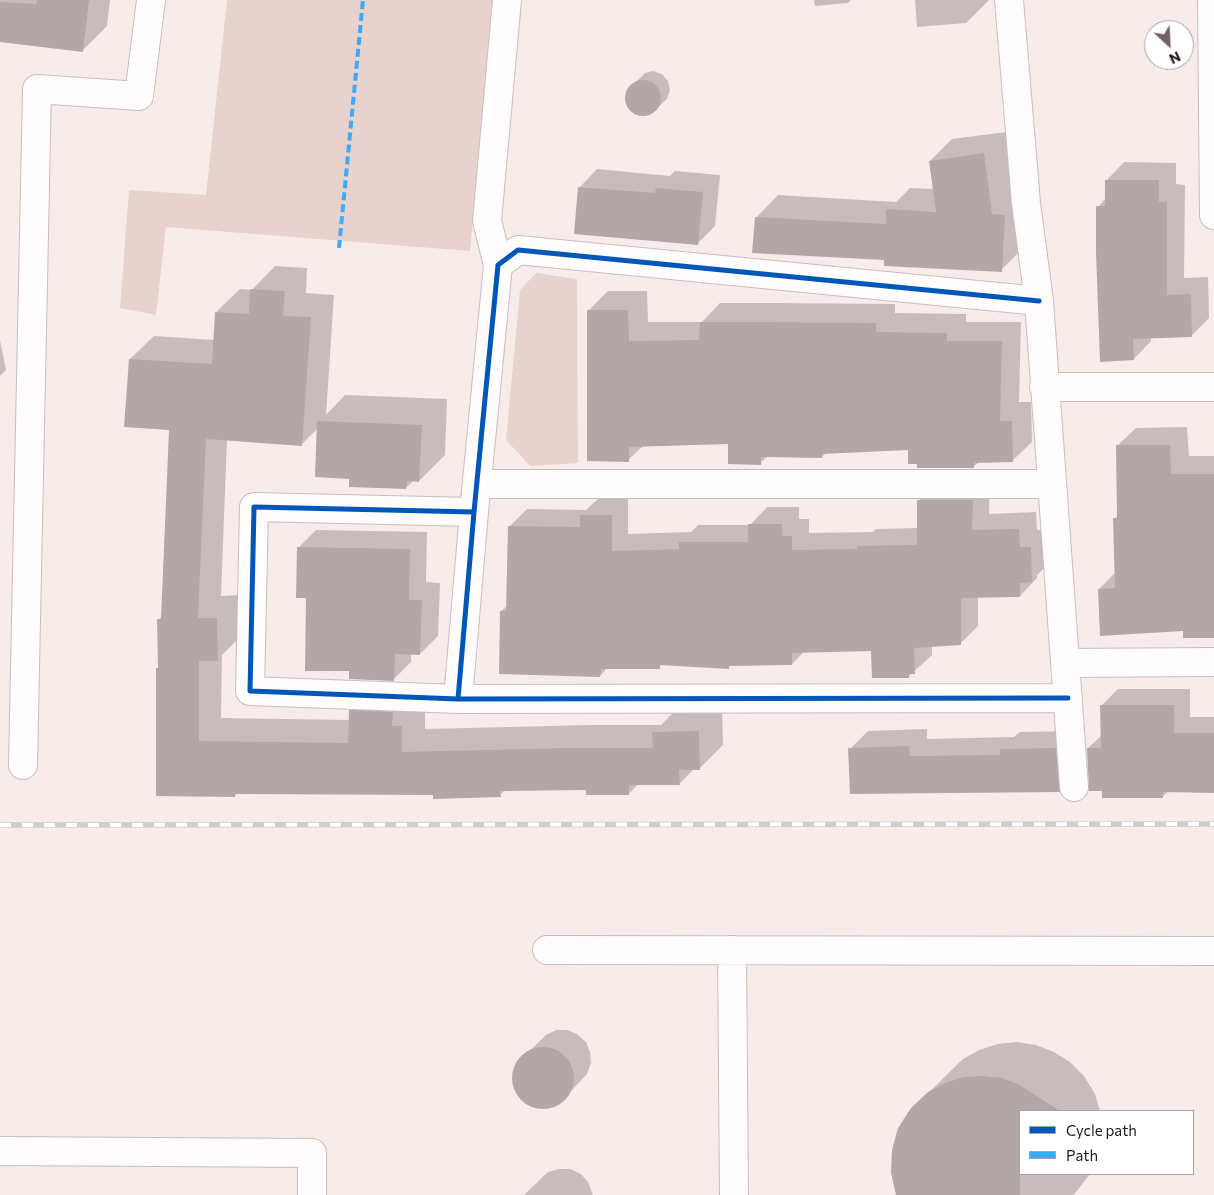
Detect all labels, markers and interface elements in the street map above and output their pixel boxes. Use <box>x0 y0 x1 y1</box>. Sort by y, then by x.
north arrow <box>1144 20 1194 70</box>
text: N <box>1167 48 1183 68</box>
legend <box>1019 1110 1194 1175</box>
text: Cycle path <box>1066 1121 1137 1139</box>
text: Path <box>1066 1146 1098 1164</box>

